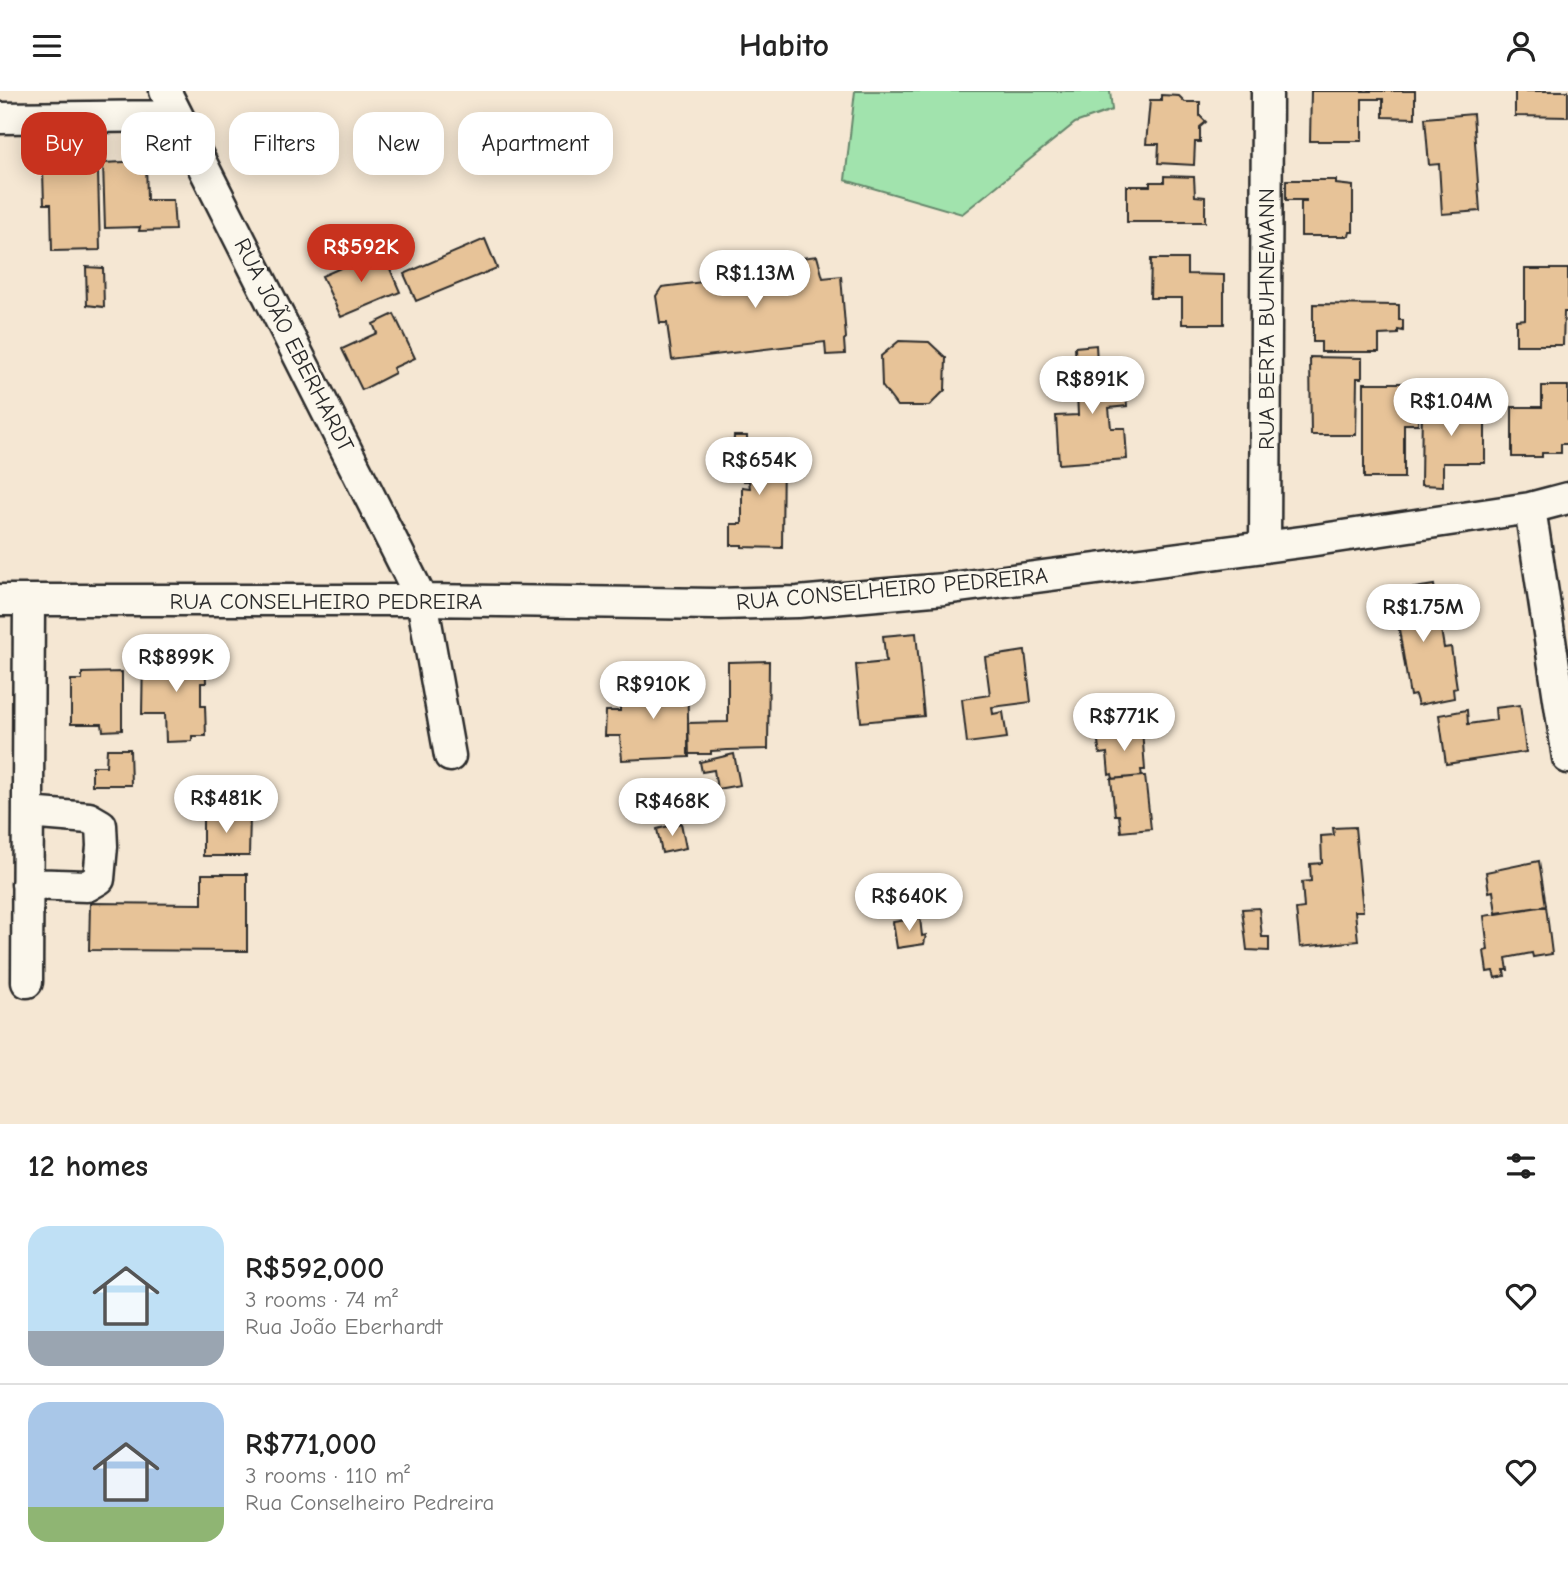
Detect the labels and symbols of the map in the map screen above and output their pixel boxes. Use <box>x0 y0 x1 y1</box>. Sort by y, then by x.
street label: RUA BERTA BUHNEMANN <box>1253 188 1280 450</box>
pin: R$592K <box>304 225 418 284</box>
street label: RUA JOÃO EBERHARDT <box>228 234 360 456</box>
pin: R$1.13M <box>690 251 820 310</box>
pin: R$891K <box>1035 357 1149 416</box>
pin: R$1.04M <box>1386 379 1516 438</box>
pin: R$654K <box>702 437 816 497</box>
street label: RUA CONSELHEIRO PEDREIRA <box>735 562 1049 616</box>
pin: R$1.75M <box>1358 585 1488 644</box>
street label: RUA CONSELHEIRO PEDREIRA <box>170 588 482 615</box>
pin: R$899K <box>119 635 233 694</box>
pin: R$910K <box>596 661 710 721</box>
pin: R$771K <box>1067 693 1181 753</box>
pin: R$481K <box>169 775 283 835</box>
pin: R$468K <box>615 779 729 838</box>
pin: R$640K <box>852 873 966 933</box>

